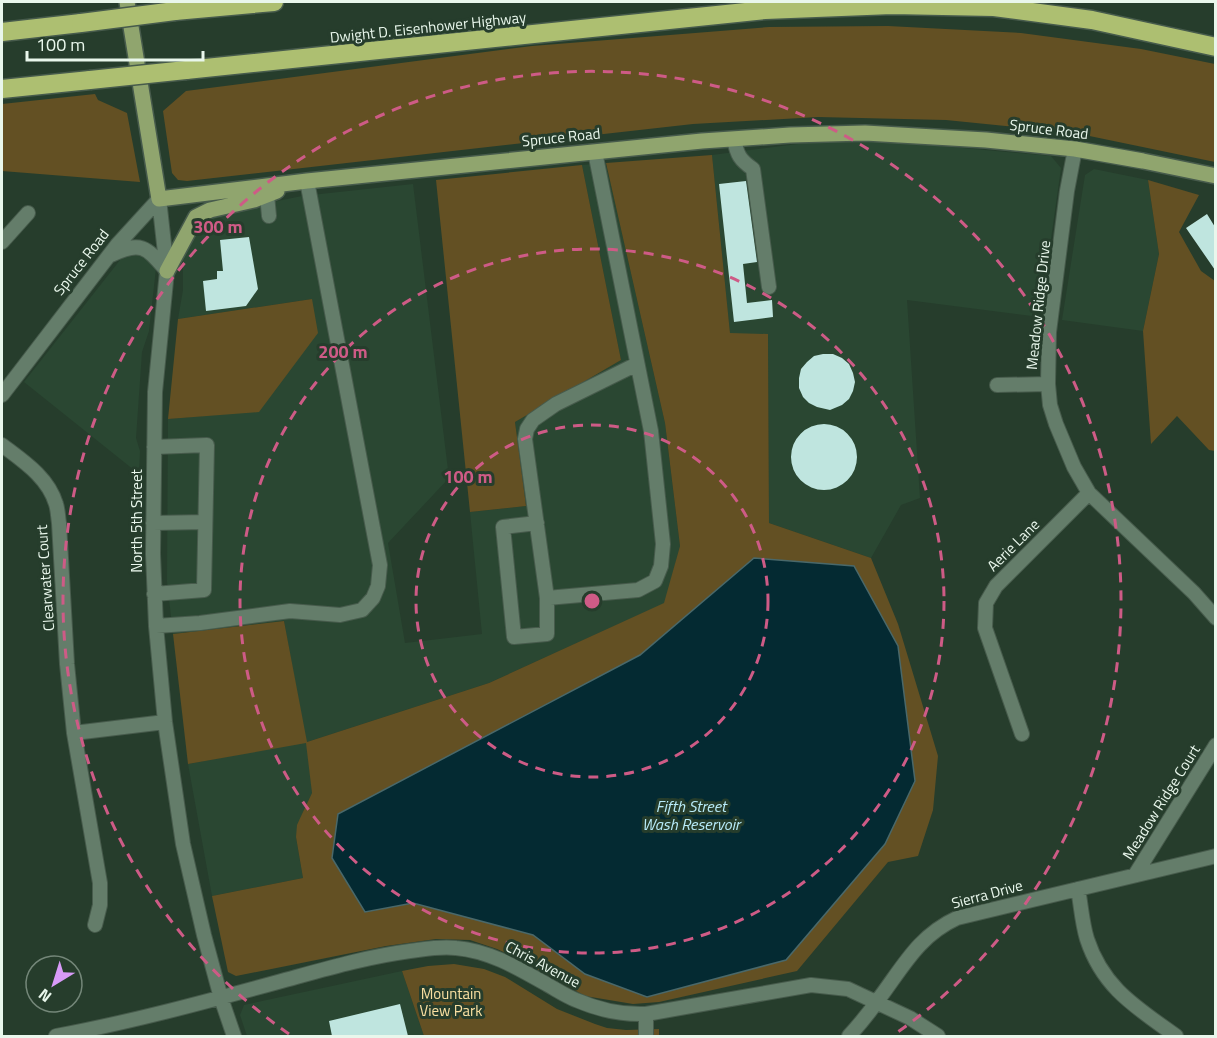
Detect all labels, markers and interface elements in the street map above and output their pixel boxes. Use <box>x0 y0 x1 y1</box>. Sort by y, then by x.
street label: Dwight D. Eisenhower Highway <box>329 5 527 49</box>
scale bar <box>27 24 202 62</box>
text: 100 m <box>36 31 85 58</box>
street label: Spruce Road <box>1008 113 1090 145</box>
street label: Spruce Road <box>521 121 601 153</box>
text: 300 m <box>193 213 243 240</box>
street label: Spruce Road <box>48 224 114 300</box>
street label: Meadow Ridge Drive <box>1020 239 1056 371</box>
text: 200 m <box>318 338 368 365</box>
text: 100 m <box>443 463 493 490</box>
street label: North 5th Street <box>125 469 148 573</box>
street label: Aerie Lane <box>981 513 1045 577</box>
street label: Clearwater Court <box>30 523 60 632</box>
centre of rings <box>582 591 602 611</box>
street label: Meadow Ridge Court <box>1116 740 1206 864</box>
water label: Fifth Street Wash Reservoir <box>642 794 742 836</box>
street label: Sierra Drive <box>949 873 1025 915</box>
street label: Chris Avenue <box>501 935 585 993</box>
north arrow <box>24 954 84 1014</box>
park label: Mountain View Park <box>420 982 482 1022</box>
text: N <box>33 983 57 1009</box>

